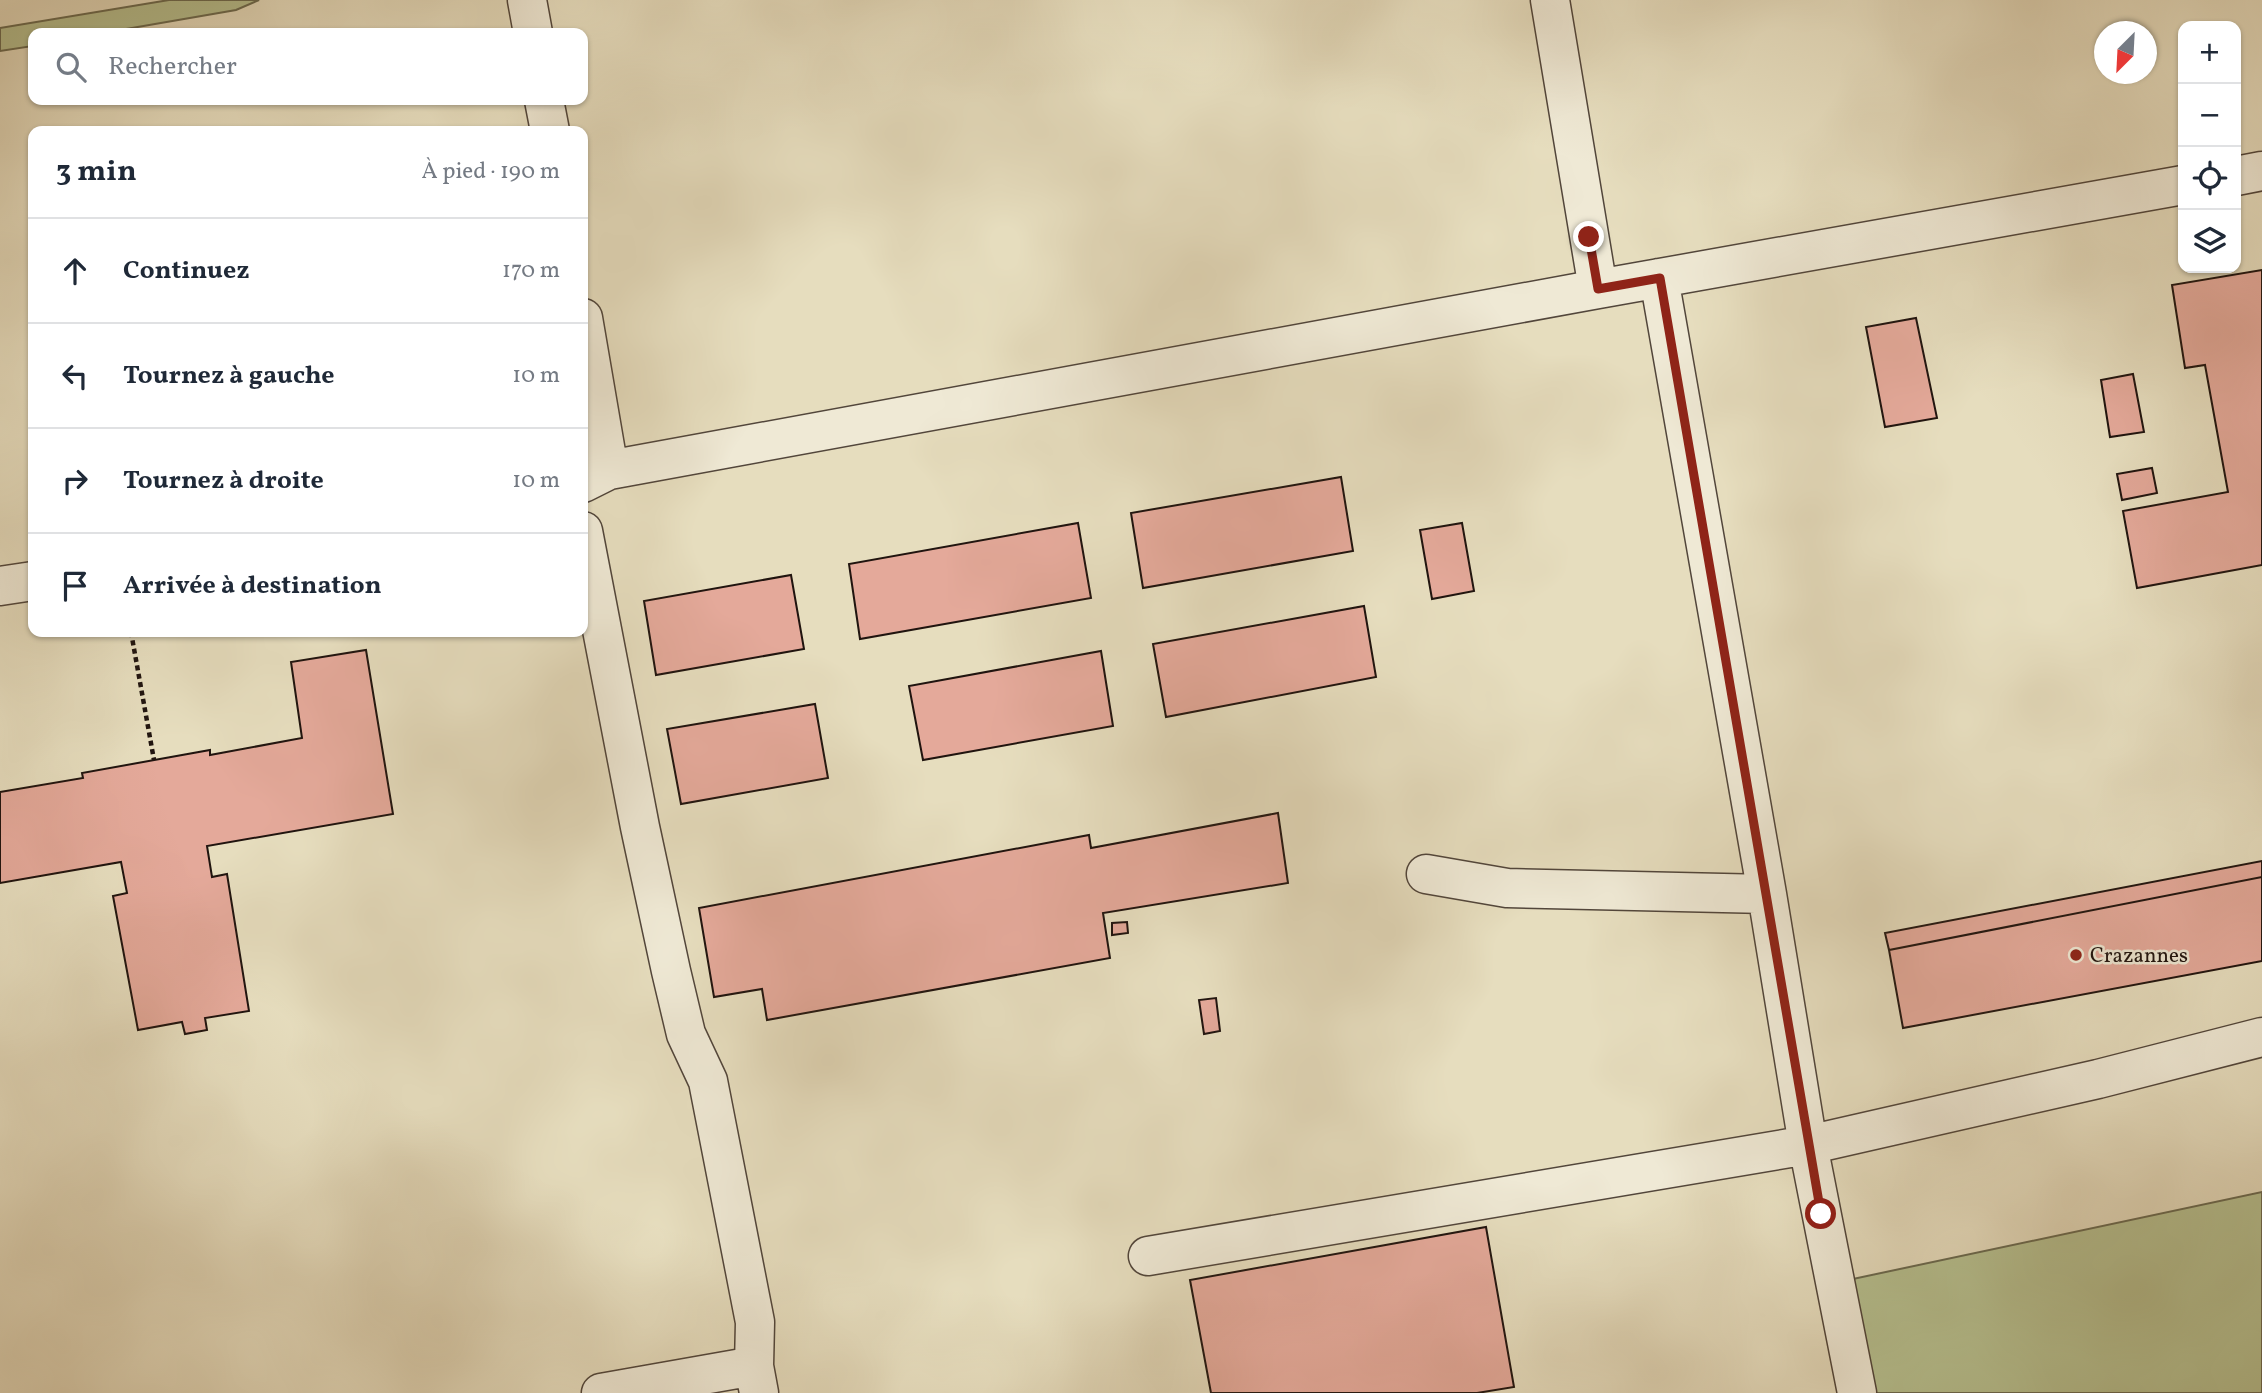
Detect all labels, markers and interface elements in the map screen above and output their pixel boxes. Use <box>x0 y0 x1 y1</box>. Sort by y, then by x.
north arrow <box>2094 21 2157 84</box>
map controls <box>2178 21 2241 273</box>
button: + <box>2178 21 2241 84</box>
search box <box>28 28 588 105</box>
icon: search <box>52 48 90 86</box>
text: Rechercher <box>108 49 237 85</box>
button: − <box>2178 84 2241 147</box>
button: locate <box>2178 147 2241 210</box>
text: 3 min <box>56 151 137 193</box>
text: À pied · 190 m <box>421 156 560 188</box>
button: layers <box>2178 210 2241 273</box>
route end <box>1573 221 1604 252</box>
icon: ahead <box>56 252 94 290</box>
text: Continuez <box>123 253 249 289</box>
text: 170 m <box>502 255 560 287</box>
icon: left <box>56 357 94 395</box>
text: Tournez à gauche <box>123 358 335 394</box>
text: 10 m <box>512 360 560 392</box>
icon: right <box>56 462 94 500</box>
text: Tournez à droite <box>123 463 324 499</box>
text: 10 m <box>512 465 560 497</box>
icon: arrive <box>56 567 94 605</box>
text: Arrivée à destination <box>123 568 382 604</box>
place label: Crazannes <box>2090 942 2188 971</box>
marker: Crazannes <box>2068 947 2084 963</box>
route start <box>1805 1198 1836 1229</box>

